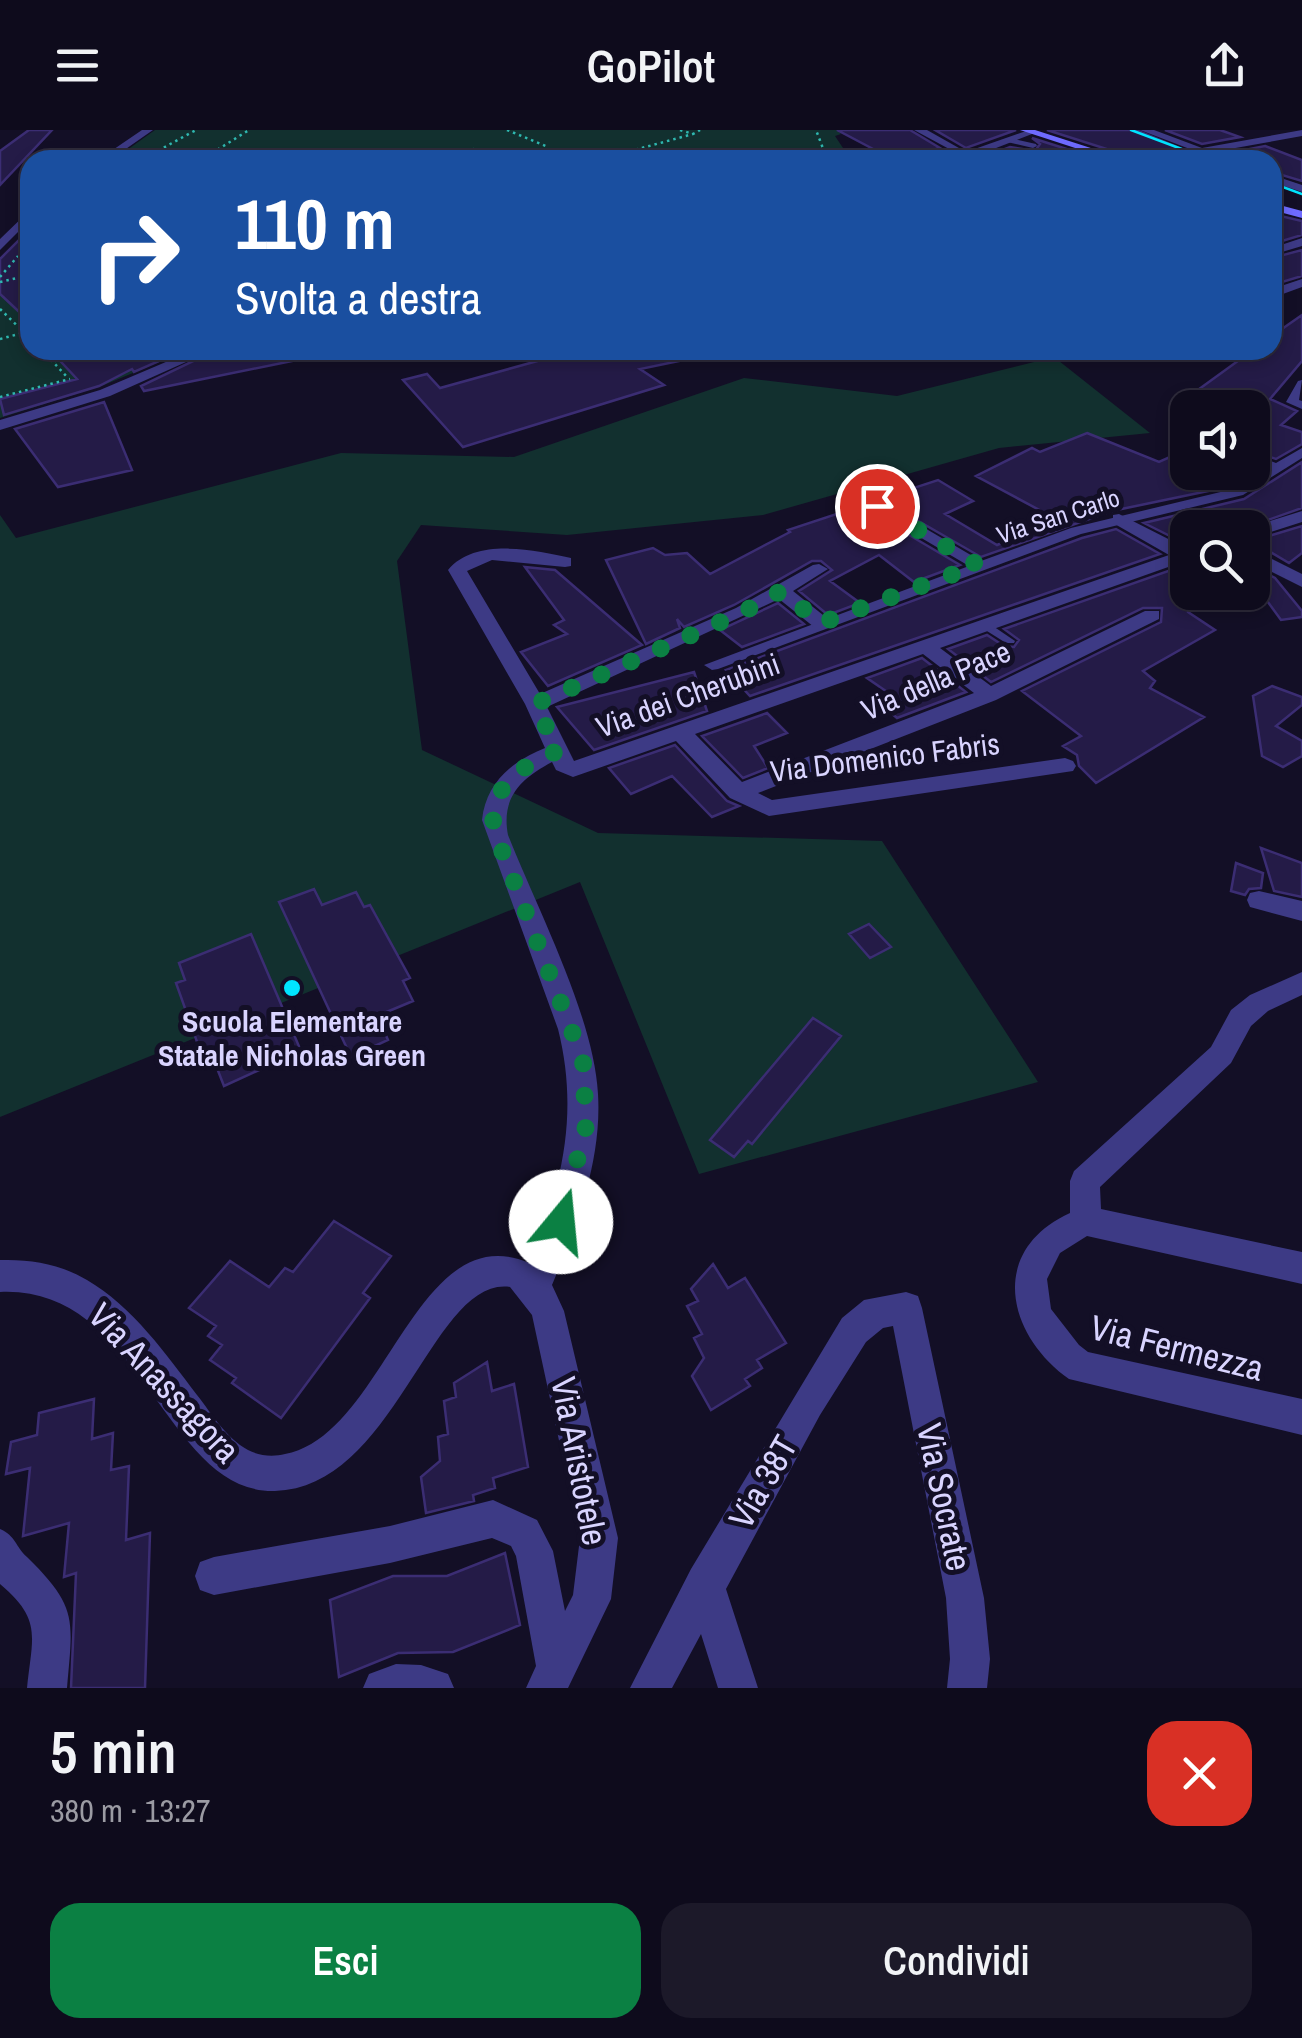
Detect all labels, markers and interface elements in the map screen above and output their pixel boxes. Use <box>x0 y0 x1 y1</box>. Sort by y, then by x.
text: GoPilot <box>587 35 715 96</box>
icon: menu <box>50 38 105 93</box>
icon: share <box>1197 38 1252 93</box>
text: 110 m <box>235 177 395 271</box>
icon: right <box>70 190 200 320</box>
text: Svolta a destra <box>235 267 481 328</box>
map controls <box>1170 390 1270 610</box>
button: sound <box>1170 390 1270 490</box>
pin <box>835 464 920 549</box>
icon: arrive <box>850 479 905 534</box>
street label: Via San Carlo <box>992 480 1124 552</box>
button: search <box>1170 510 1270 610</box>
street label: Via della Pace <box>855 631 1016 729</box>
street label: Via dei Cherubini <box>590 643 785 747</box>
street label: Via Domenico Fabris <box>768 723 1002 791</box>
marker: Scuola Elementare Statale Nicholas Green <box>281 977 303 999</box>
place label: Scuola Elementare Statale Nicholas Green <box>158 1001 426 1075</box>
position arrow <box>509 1170 613 1274</box>
street label: Via Anassagora <box>78 1293 251 1473</box>
street label: Via Fermezza <box>1086 1303 1269 1392</box>
street label: Via Aristotele <box>540 1373 619 1549</box>
street label: Via Socrate <box>906 1419 983 1575</box>
street label: Via 38T <box>717 1427 808 1537</box>
text: 5 min <box>50 1711 177 1792</box>
button: close <box>1147 1721 1252 1826</box>
text: 380 m · 13:27 <box>50 1789 210 1832</box>
button: Esci <box>50 1903 641 2018</box>
button: Condividi <box>661 1903 1252 2018</box>

